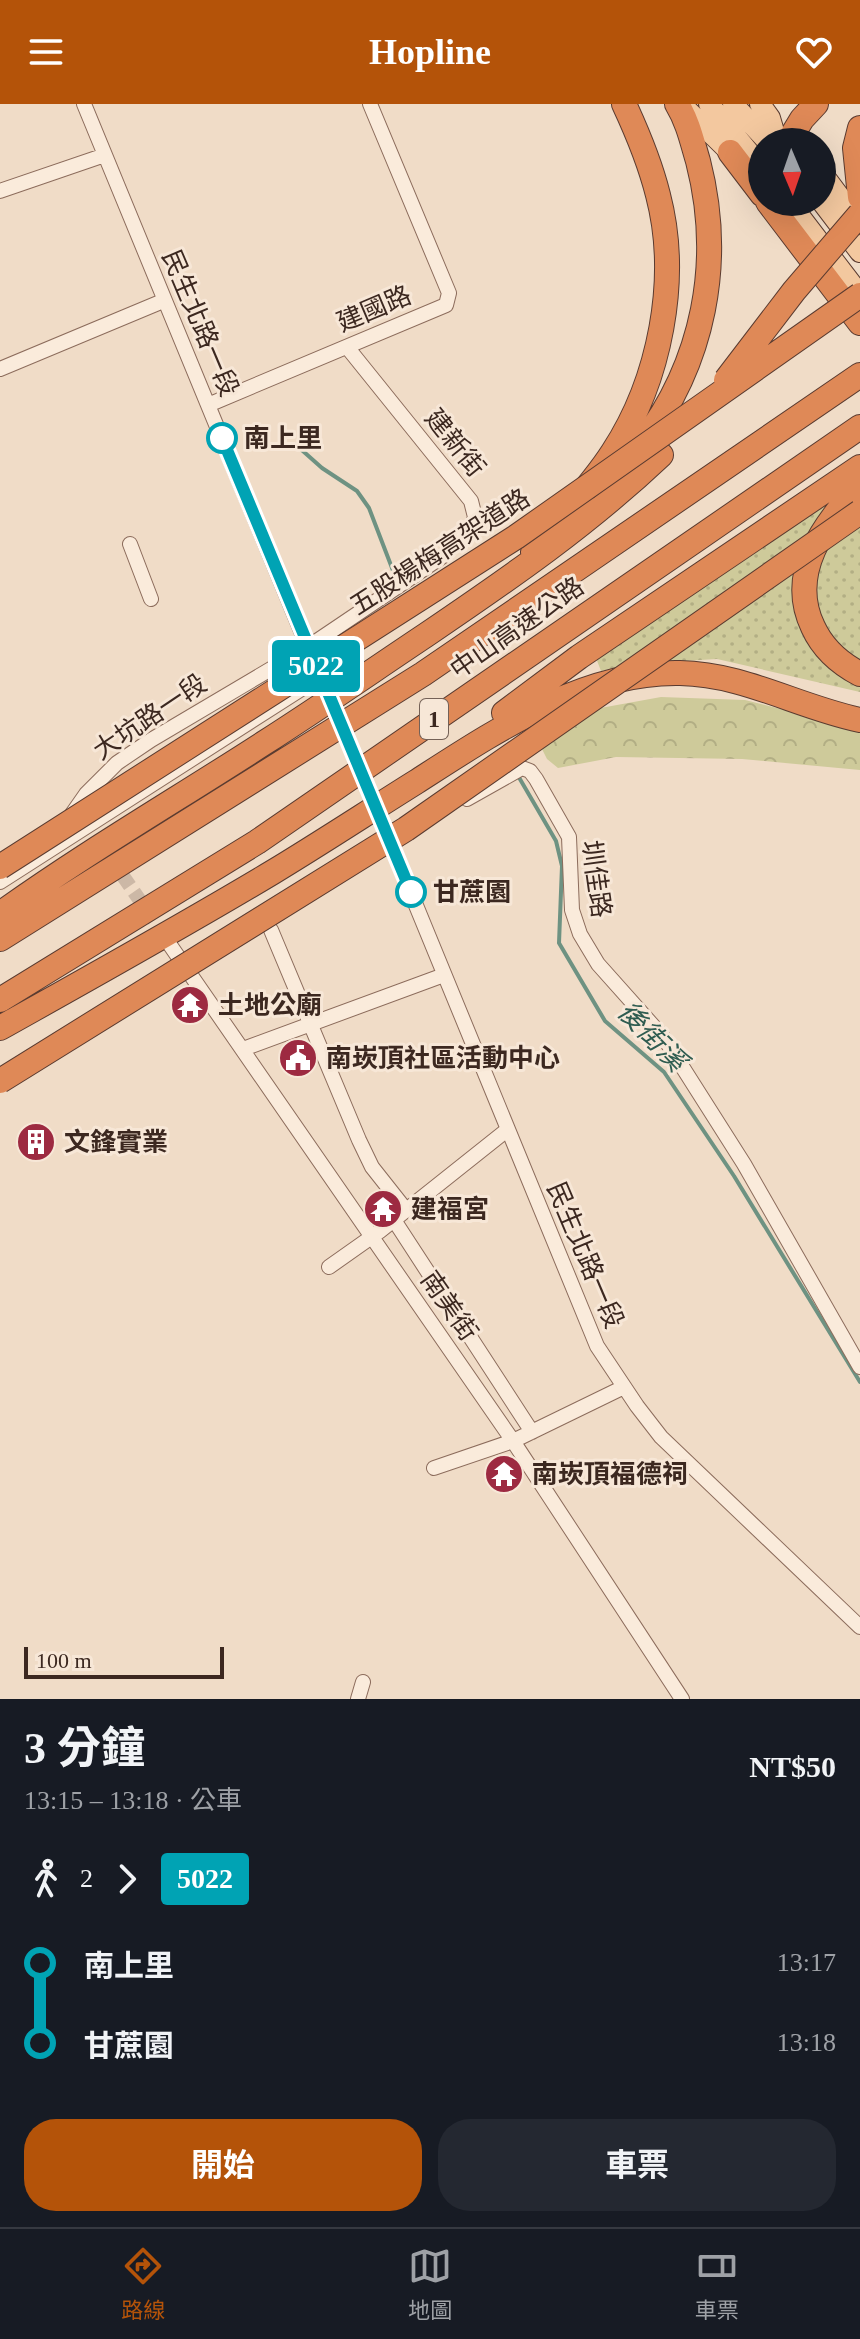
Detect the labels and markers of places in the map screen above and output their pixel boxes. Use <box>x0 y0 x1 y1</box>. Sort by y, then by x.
marker: 南上里 <box>207 423 237 453</box>
place label: 南上里 <box>244 424 322 453</box>
marker: 甘蔗園 <box>396 877 426 907</box>
place label: 甘蔗園 <box>433 878 511 907</box>
temple icon: 土地公廟 <box>169 984 211 1026</box>
place label: 土地公廟 <box>218 991 322 1020</box>
public building icon: 南崁頂社區活動中心 <box>277 1037 319 1079</box>
place label: 南崁頂社區活動中心 <box>326 1044 560 1073</box>
building icon: 文鋒實業 <box>15 1121 57 1163</box>
place label: 文鋒實業 <box>64 1128 168 1157</box>
temple icon: 建福宮 <box>362 1188 404 1230</box>
place label: 建福宮 <box>411 1195 489 1224</box>
temple icon: 南崁頂福德祠 <box>483 1453 525 1495</box>
place label: 南崁頂福德祠 <box>532 1460 688 1489</box>

